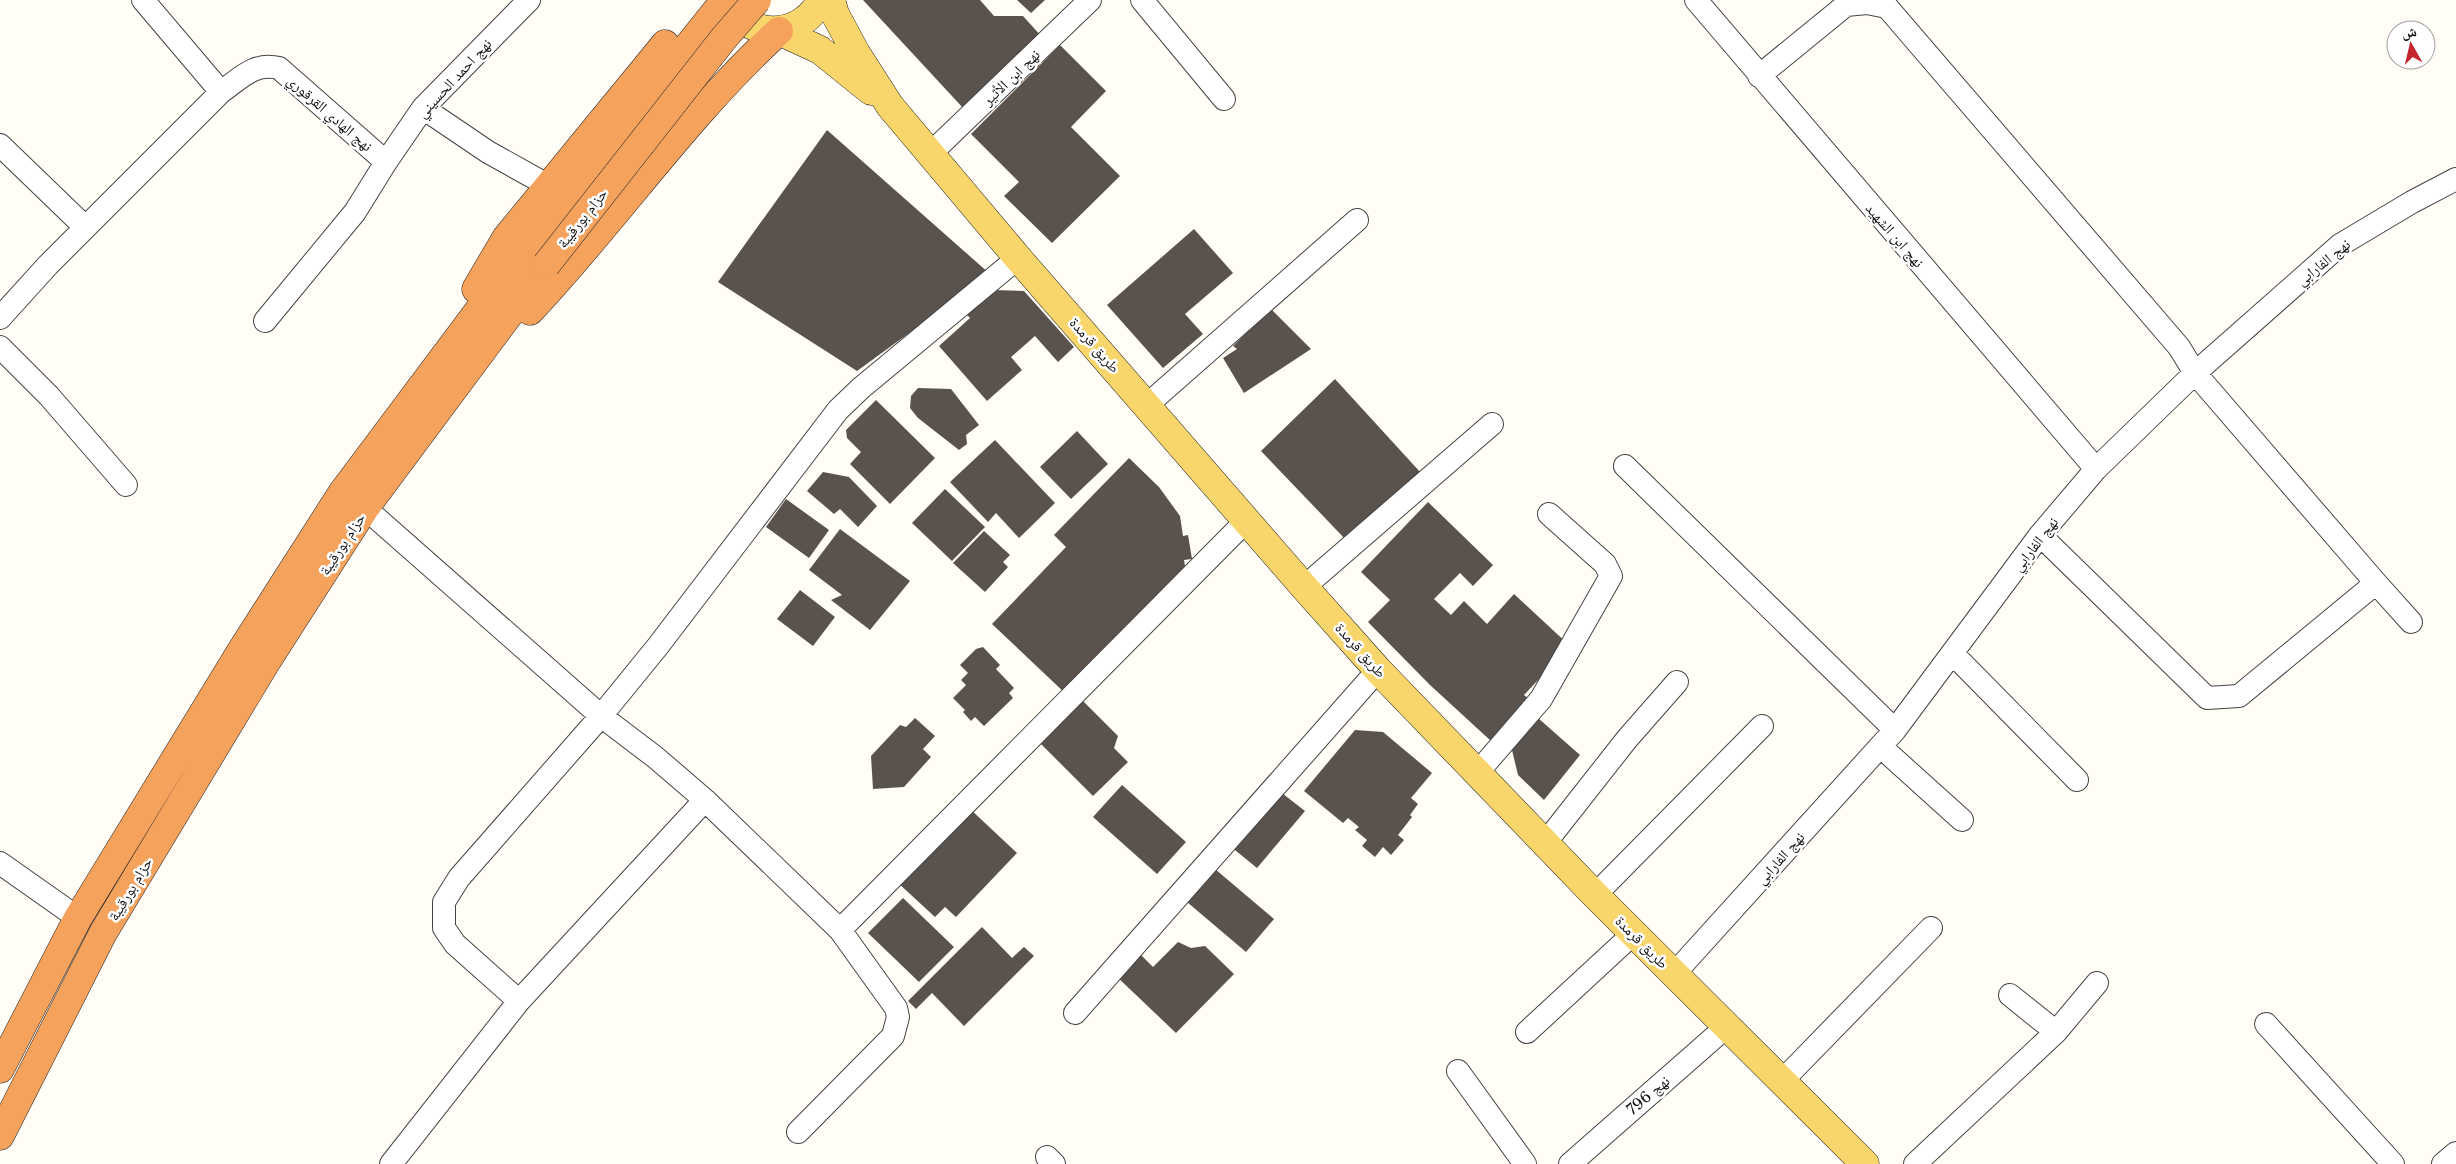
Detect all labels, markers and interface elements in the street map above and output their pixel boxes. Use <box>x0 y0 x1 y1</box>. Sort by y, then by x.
north arrow <box>2386 20 2436 70</box>
text: ش <box>2401 22 2418 42</box>
street label: نهج احمد الحسيني <box>412 34 498 124</box>
street label: نهج ابن الأثير <box>977 45 1044 111</box>
street label: نهج الهادي القرقوري <box>281 71 377 157</box>
street label: حزام بورقيبة <box>553 184 612 252</box>
street label: نهج ابن الشهيد <box>1861 199 1928 272</box>
street label: نهج الفارابي <box>2292 234 2356 292</box>
street label: طريق قرمدة <box>1065 313 1124 377</box>
street label: حزام بورقيبة <box>315 509 370 579</box>
street label: نهج الفارابي <box>2008 513 2064 577</box>
street label: طريق قرمدة <box>1331 619 1391 682</box>
street label: نهج الفارابي <box>1751 828 1811 890</box>
street label: حزام بورقيبة <box>104 853 157 925</box>
street label: طريق قرمدة <box>1611 911 1673 973</box>
street label: نهج 796 <box>1623 1071 1674 1120</box>

